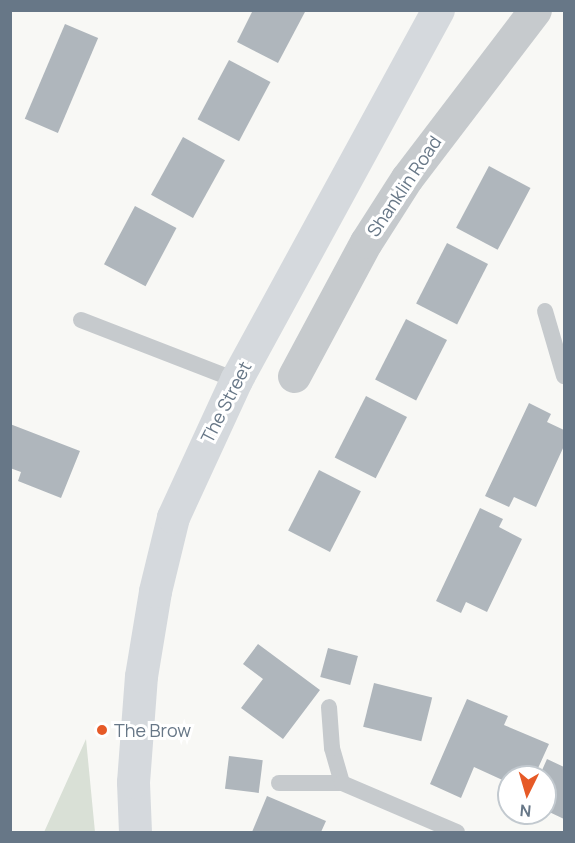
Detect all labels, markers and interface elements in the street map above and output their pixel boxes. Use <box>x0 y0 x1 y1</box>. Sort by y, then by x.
street label: Shanklin Road <box>362 132 446 240</box>
street label: The Street <box>196 358 256 446</box>
place label: The Brow <box>114 719 191 741</box>
marker: The Brow <box>95 723 109 737</box>
north arrow <box>497 765 557 825</box>
text: N <box>519 799 532 822</box>

